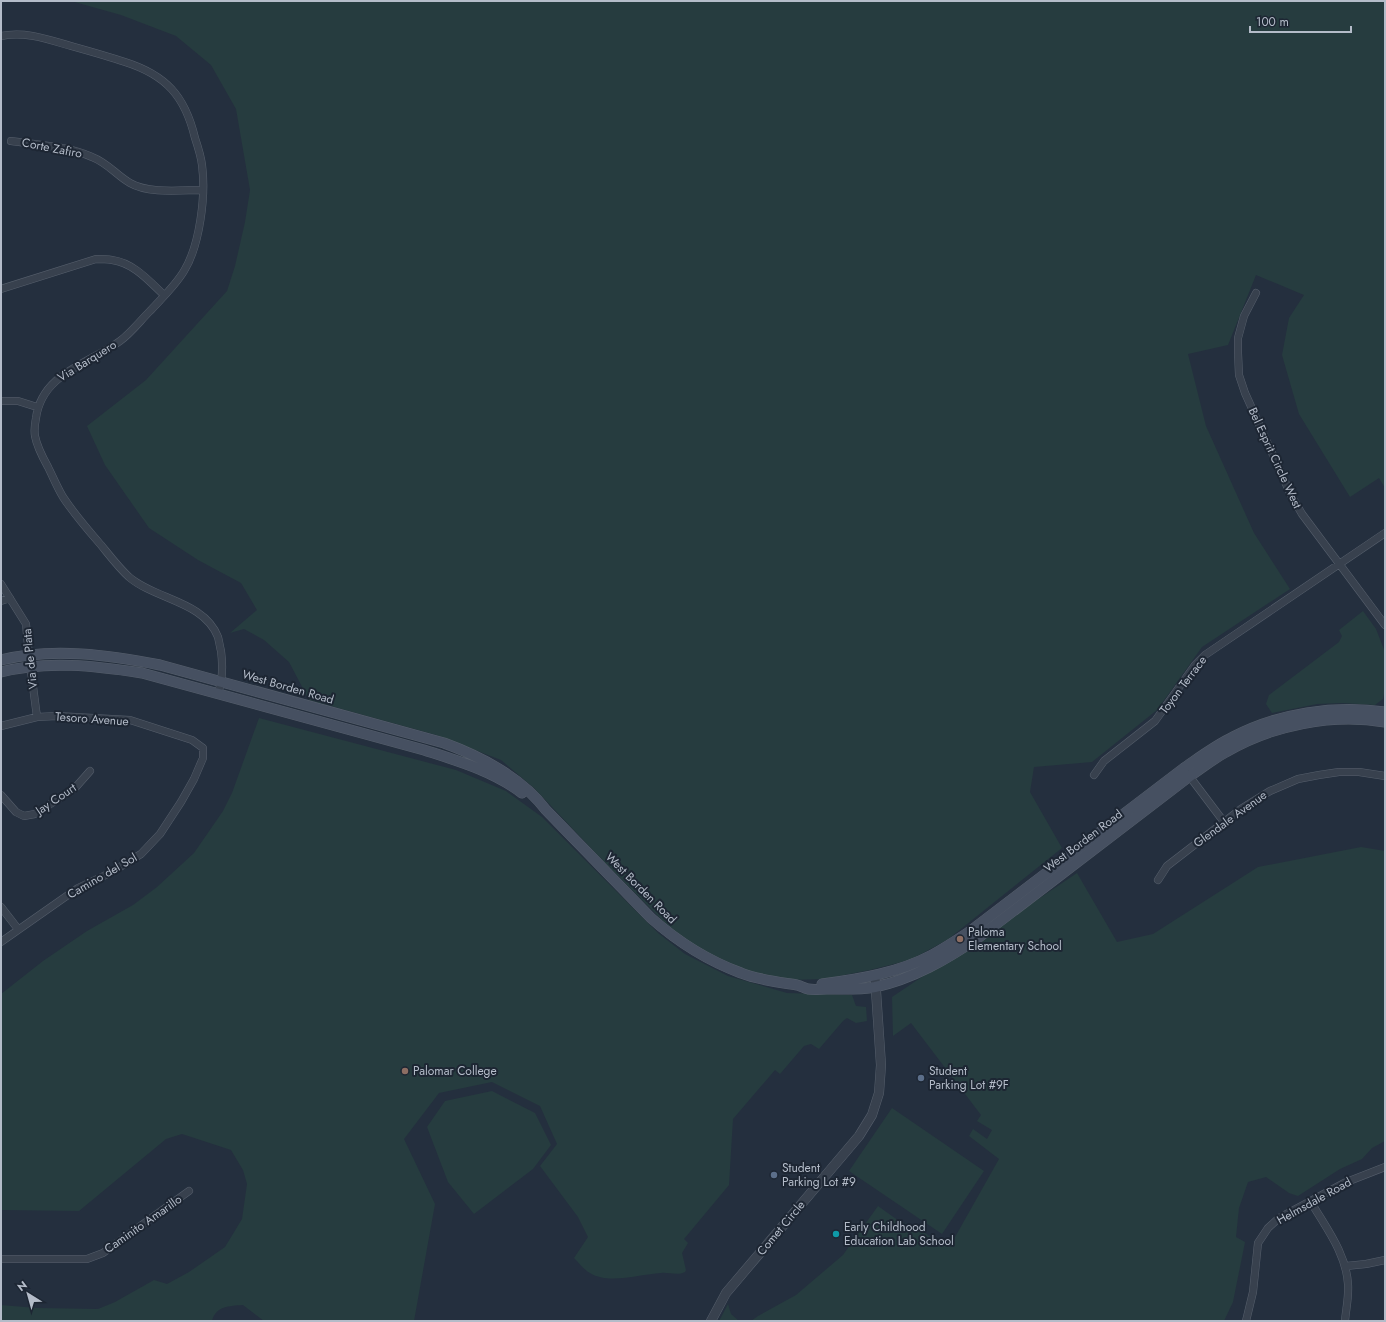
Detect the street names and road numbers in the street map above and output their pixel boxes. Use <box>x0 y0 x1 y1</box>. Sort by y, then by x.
street label: Corte Zafiro <box>20 133 84 163</box>
street label: Via Barquero <box>54 335 120 386</box>
street label: Bel Esprit Circle West <box>1244 405 1306 512</box>
street label: Via de Plata <box>18 628 42 690</box>
street label: Toyon Terrace <box>1155 652 1211 718</box>
street label: West Borden Road <box>240 665 336 709</box>
street label: Tesoro Avenue <box>55 707 129 731</box>
street label: Jay Court <box>30 779 80 820</box>
street label: Glendale Avenue <box>1189 786 1271 852</box>
street label: West Borden Road <box>1040 805 1126 877</box>
street label: West Borden Road <box>601 848 681 928</box>
street label: Camino del Sol <box>64 849 140 903</box>
street label: Helmsdale Road <box>1273 1173 1355 1229</box>
street label: Caminito Amarillo <box>100 1190 186 1258</box>
street label: Comet Circle <box>753 1197 809 1259</box>

